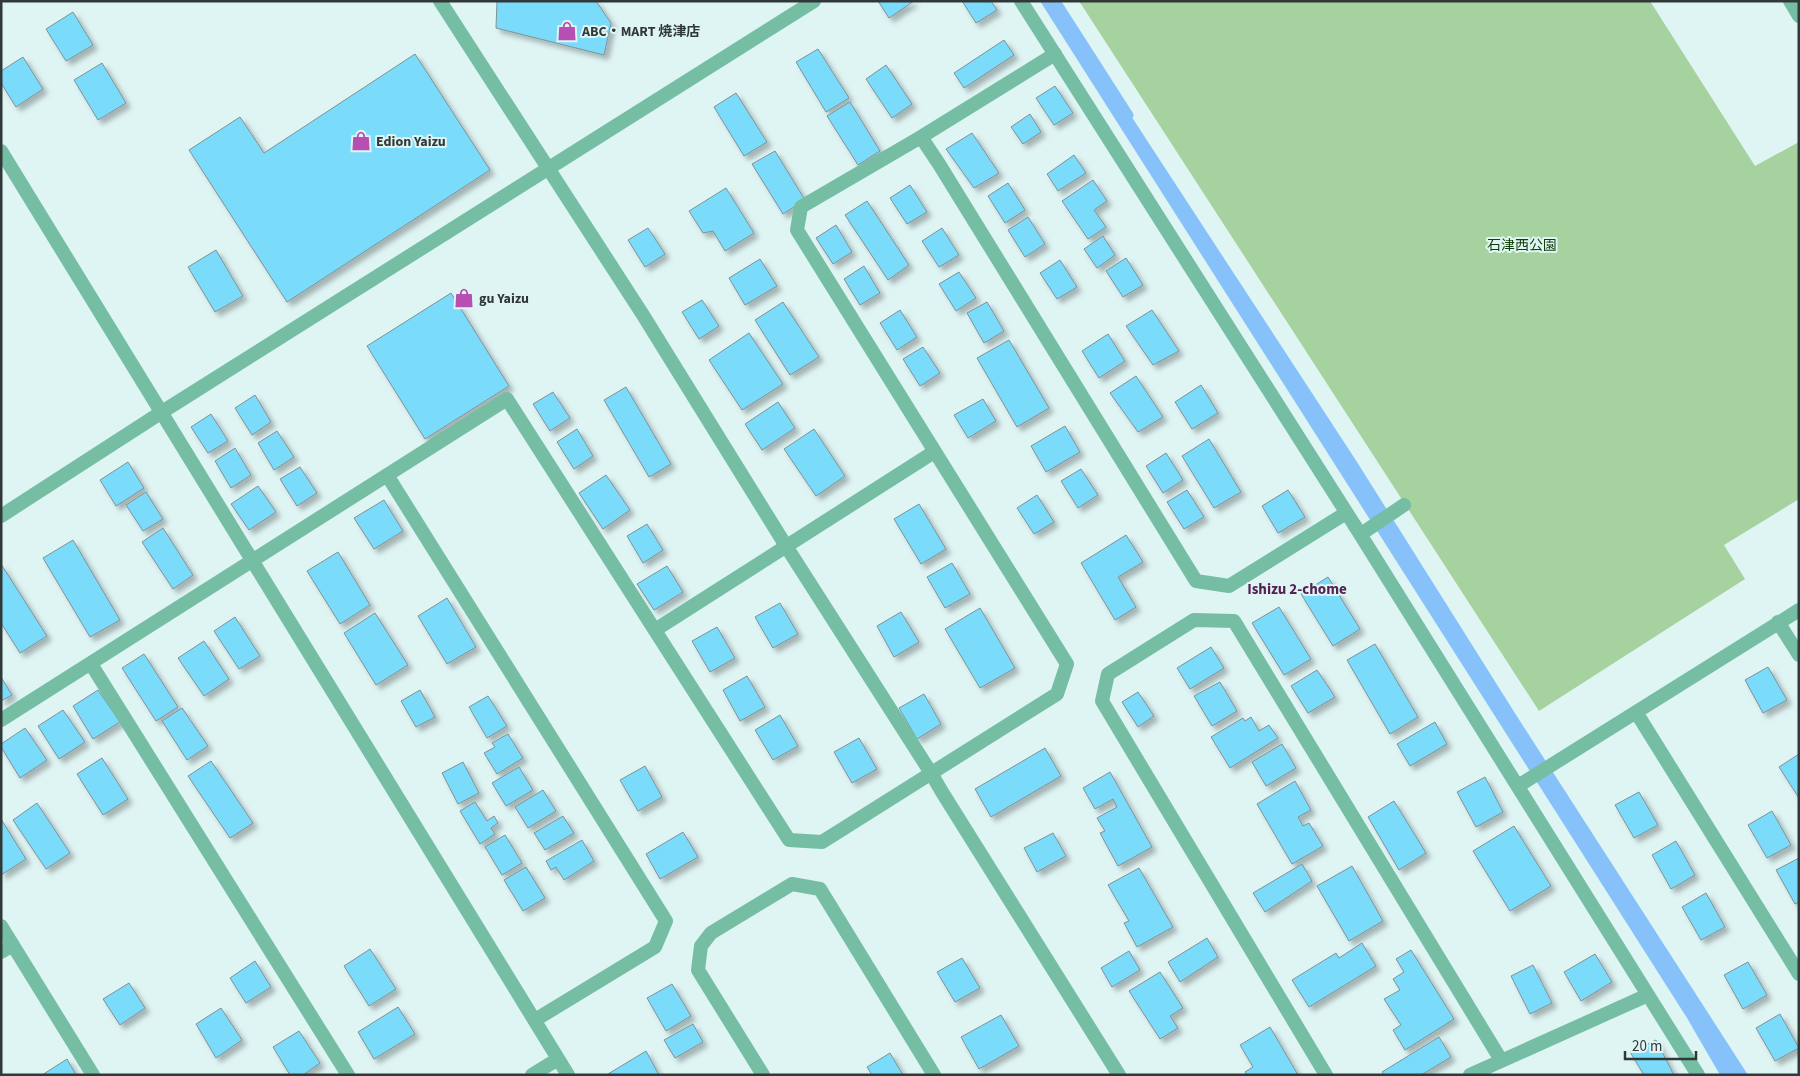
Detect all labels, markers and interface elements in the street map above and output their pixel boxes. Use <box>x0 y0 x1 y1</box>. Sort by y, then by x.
shop icon: ABC・MART 焼津店 <box>556 20 578 42</box>
place label: ABC・MART 焼津店 <box>581 22 700 42</box>
shop icon: Edion Yaizu <box>350 130 372 152</box>
place label: Edion Yaizu <box>376 132 446 152</box>
park label: 石津西公園 <box>1487 236 1557 256</box>
shop icon: gu Yaizu <box>453 287 475 309</box>
place label: gu Yaizu <box>479 289 529 309</box>
district label: Ishizu 2-chome <box>1247 579 1347 600</box>
scale bar <box>1625 1028 1696 1060</box>
text: 20 m <box>1632 1036 1662 1057</box>

